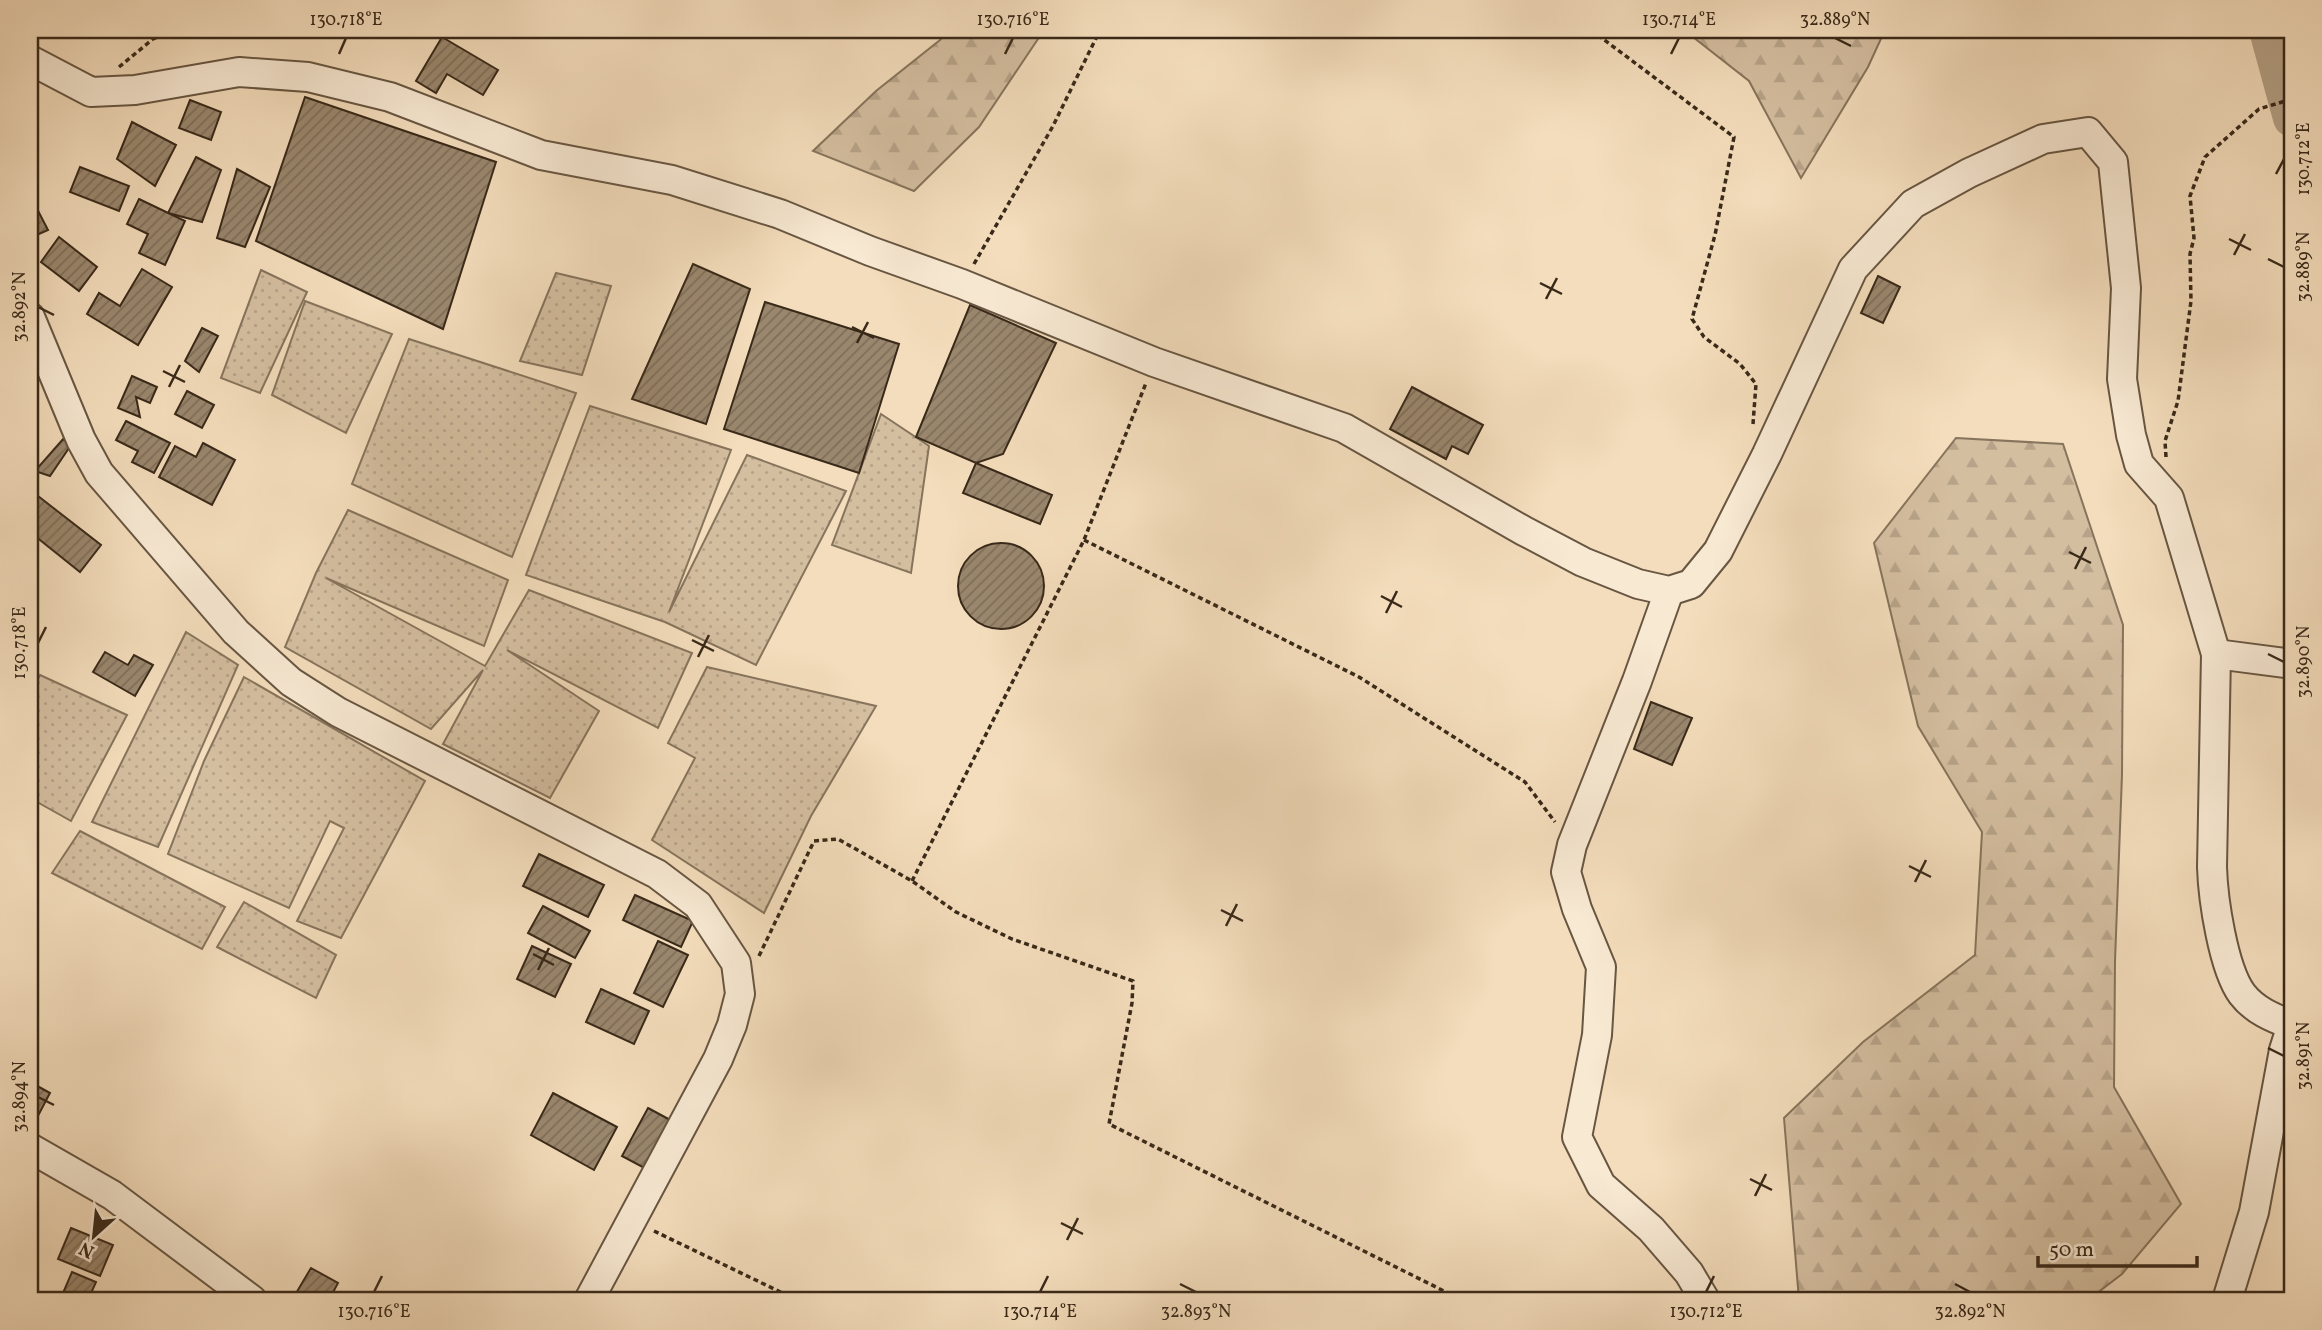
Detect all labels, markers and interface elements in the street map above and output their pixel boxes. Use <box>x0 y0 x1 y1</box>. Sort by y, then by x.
text: 130.718°E <box>310 8 383 33</box>
text: 130.716°E <box>977 8 1050 33</box>
text: 130.714°E <box>1642 8 1716 33</box>
text: 32.889°N <box>1800 8 1870 33</box>
text: 130.712°E <box>2292 122 2317 196</box>
text: 32.889°N <box>2292 232 2317 302</box>
text: 32.892°N <box>8 271 33 343</box>
text: 130.718°E <box>8 606 33 679</box>
text: 32.890°N <box>2292 626 2317 698</box>
text: 32.891°N <box>2292 1022 2317 1090</box>
text: 32.894°N <box>8 1061 33 1133</box>
north arrow <box>60 1200 130 1270</box>
scale bar <box>2038 1225 2198 1269</box>
text: N <box>75 1235 99 1264</box>
text: 50 m <box>2049 1236 2094 1265</box>
text: 130.716°E <box>338 1300 411 1325</box>
text: 130.714°E <box>1003 1300 1077 1325</box>
text: 32.893°N <box>1161 1300 1231 1325</box>
text: 130.712°E <box>1669 1300 1743 1325</box>
text: 32.892°N <box>1934 1300 2006 1325</box>

